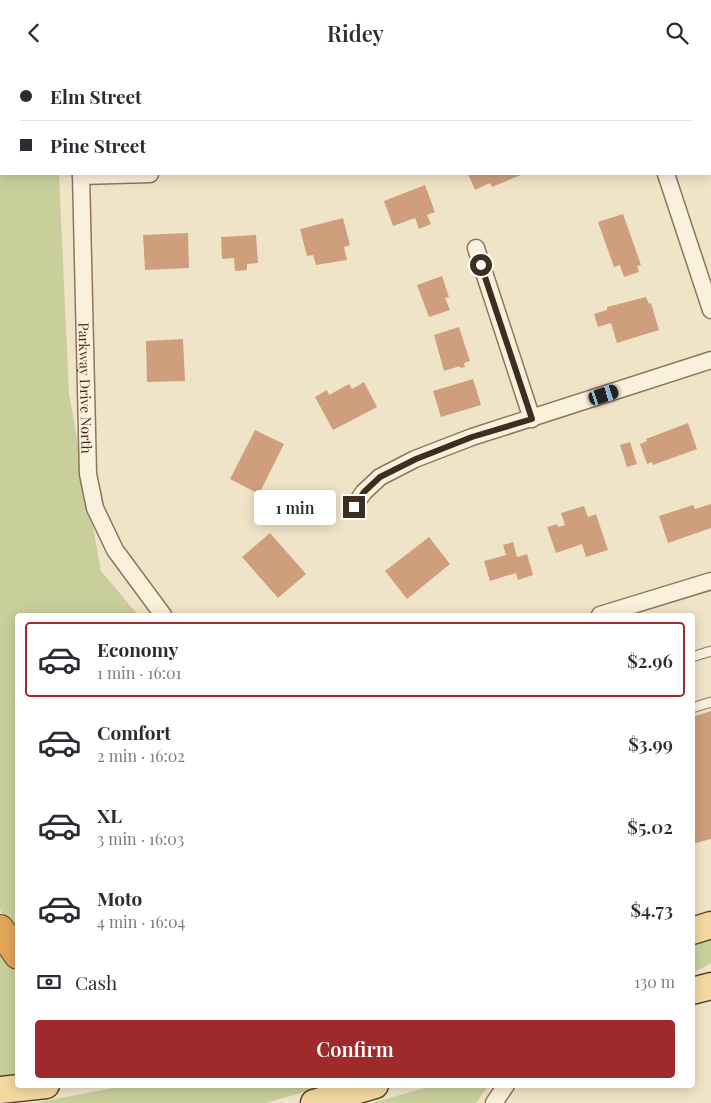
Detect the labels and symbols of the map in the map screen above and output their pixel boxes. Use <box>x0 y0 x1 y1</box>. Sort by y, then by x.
route start <box>470 254 492 276</box>
street label: Parkway Drive North <box>75 322 97 454</box>
car <box>587 383 620 407</box>
callout: 1 min <box>254 489 336 525</box>
route end <box>343 496 365 518</box>

